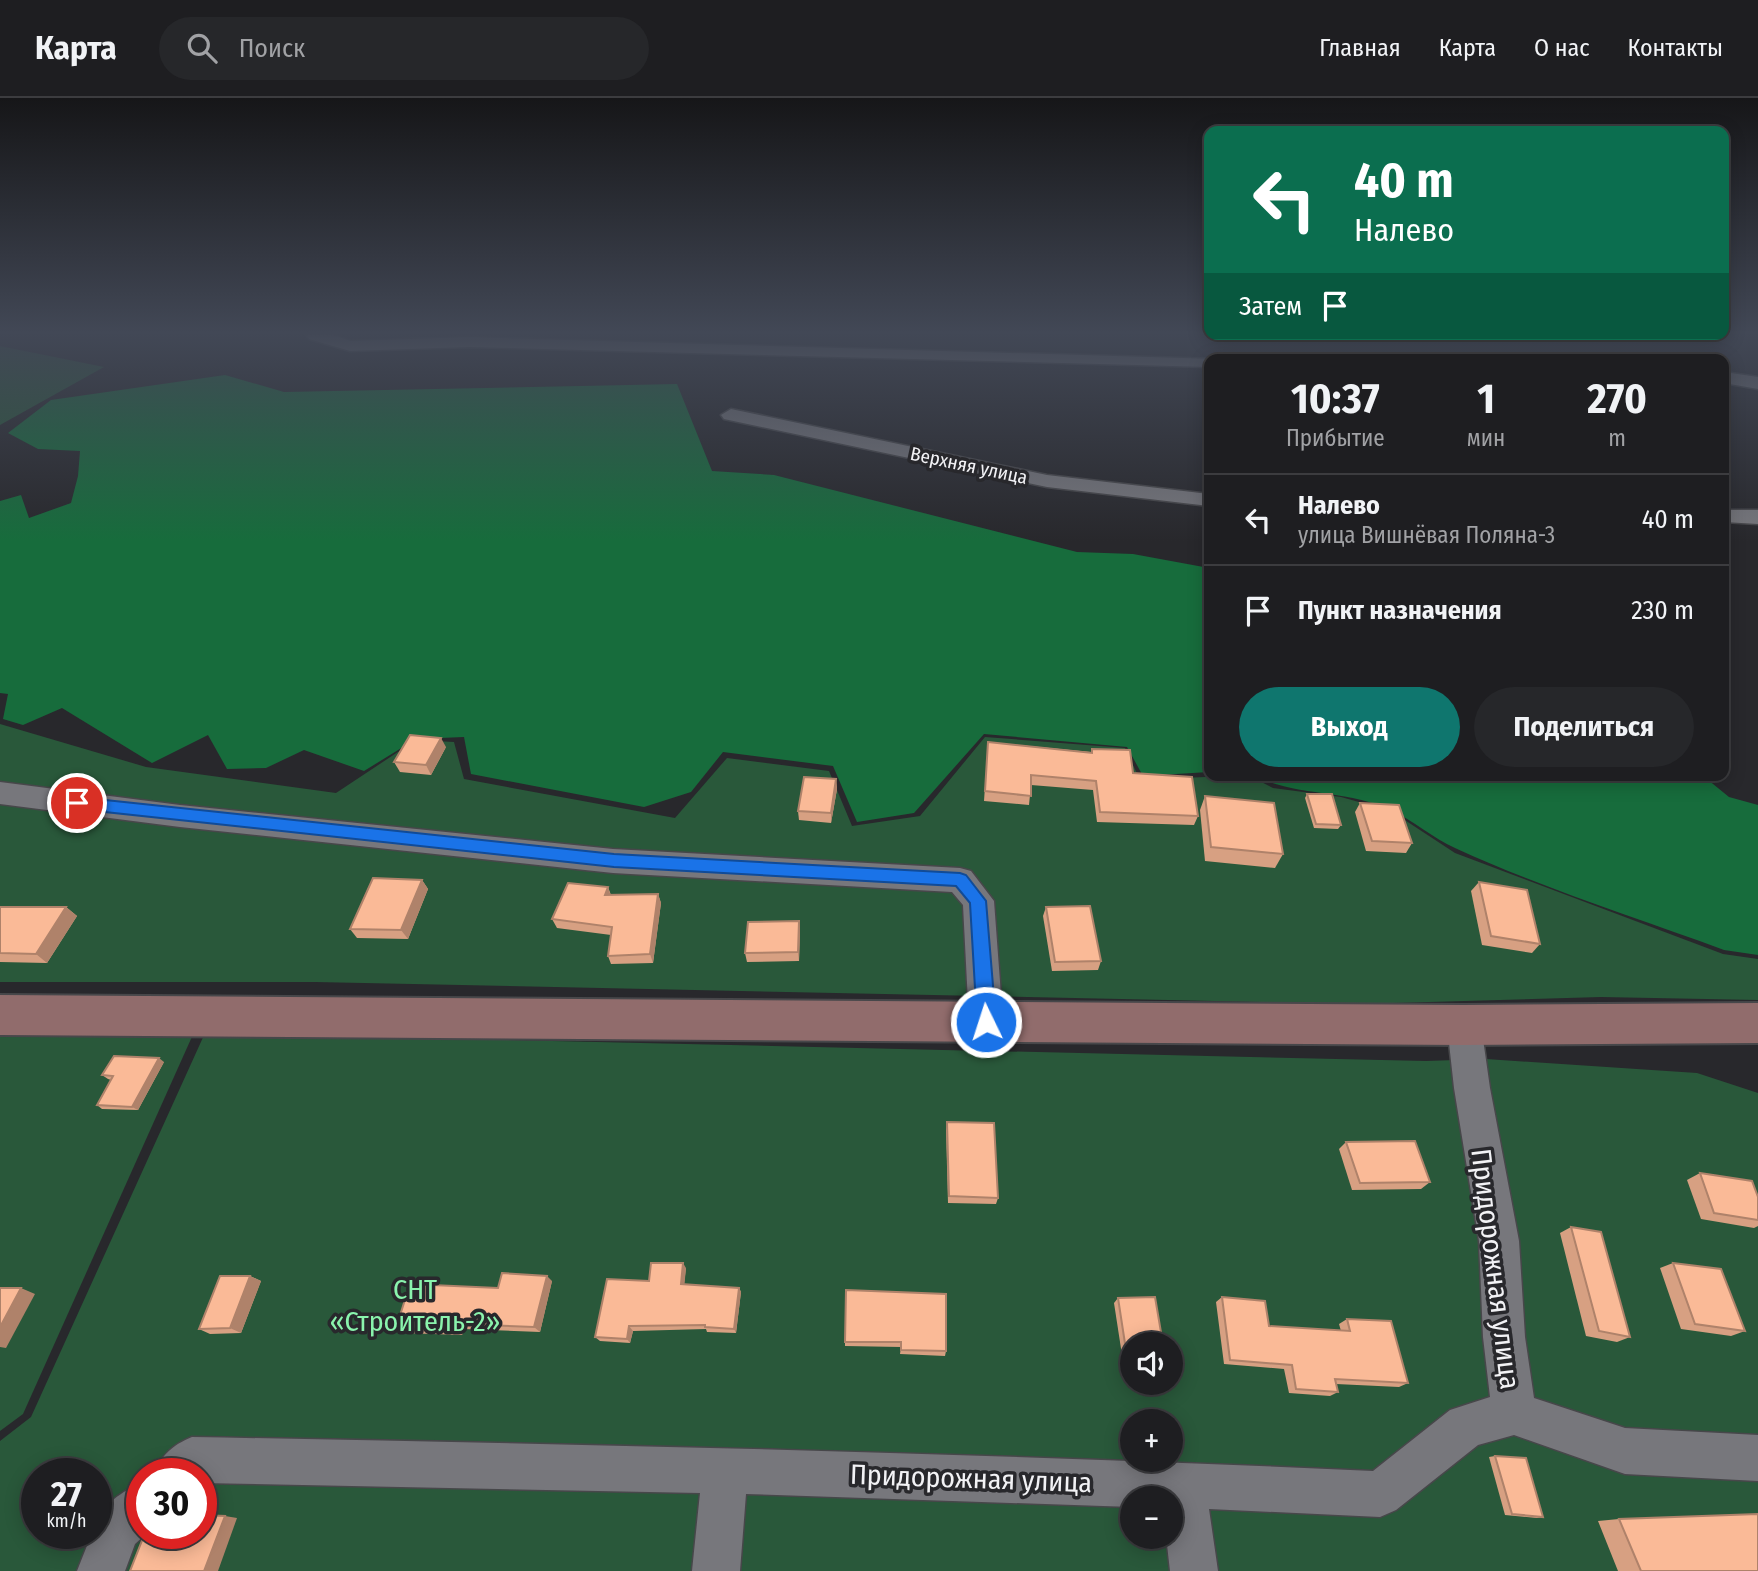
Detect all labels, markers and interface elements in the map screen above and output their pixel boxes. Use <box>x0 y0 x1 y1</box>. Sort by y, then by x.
search box <box>159 17 649 80</box>
text: Карта <box>35 28 117 68</box>
icon: search <box>183 29 221 67</box>
text: Поиск <box>239 33 305 64</box>
text: Главная <box>1319 34 1401 62</box>
text: Карта <box>1439 34 1496 62</box>
text: О нас <box>1534 34 1589 62</box>
text: Контакты <box>1627 34 1723 62</box>
text: 40 m <box>1354 151 1454 210</box>
icon: left <box>1239 154 1330 245</box>
text: Налево <box>1354 211 1454 249</box>
icon: arrive <box>1316 287 1354 325</box>
text: Затем <box>1239 291 1302 322</box>
text: 10:37 <box>1291 374 1380 424</box>
text: 1 <box>1477 374 1495 424</box>
text: 270 <box>1587 374 1647 424</box>
text: Прибытие <box>1286 424 1385 452</box>
text: мин <box>1467 424 1505 452</box>
text: m <box>1608 424 1626 452</box>
street label: Верхняя улица <box>908 442 1030 489</box>
text: Налево <box>1298 490 1380 521</box>
icon: left <box>1239 501 1277 539</box>
text: 40 m <box>1642 504 1694 535</box>
text: улица Вишнёвая Поляна-3 <box>1298 521 1555 549</box>
icon: arrive <box>1239 592 1277 630</box>
text: Пункт назначения <box>1298 595 1502 626</box>
text: 230 m <box>1631 595 1694 626</box>
button: Выход <box>1239 687 1460 767</box>
button: Поделиться <box>1474 687 1694 767</box>
pin <box>47 773 107 833</box>
icon: arrive <box>58 784 96 822</box>
position arrow <box>949 985 1023 1059</box>
street label: Придорожная улица <box>1464 1147 1527 1391</box>
park label: СНТ «Строитель-2» <box>329 1273 501 1338</box>
map controls <box>1120 1332 1183 1549</box>
button: sound <box>1120 1332 1183 1395</box>
button: + <box>1120 1409 1183 1472</box>
speed limit sign: 30 <box>126 1458 217 1549</box>
street label: Придорожная улица <box>849 1458 1093 1499</box>
text: 27 <box>51 1473 82 1515</box>
button: − <box>1120 1486 1183 1549</box>
text: km/h <box>46 1510 87 1532</box>

